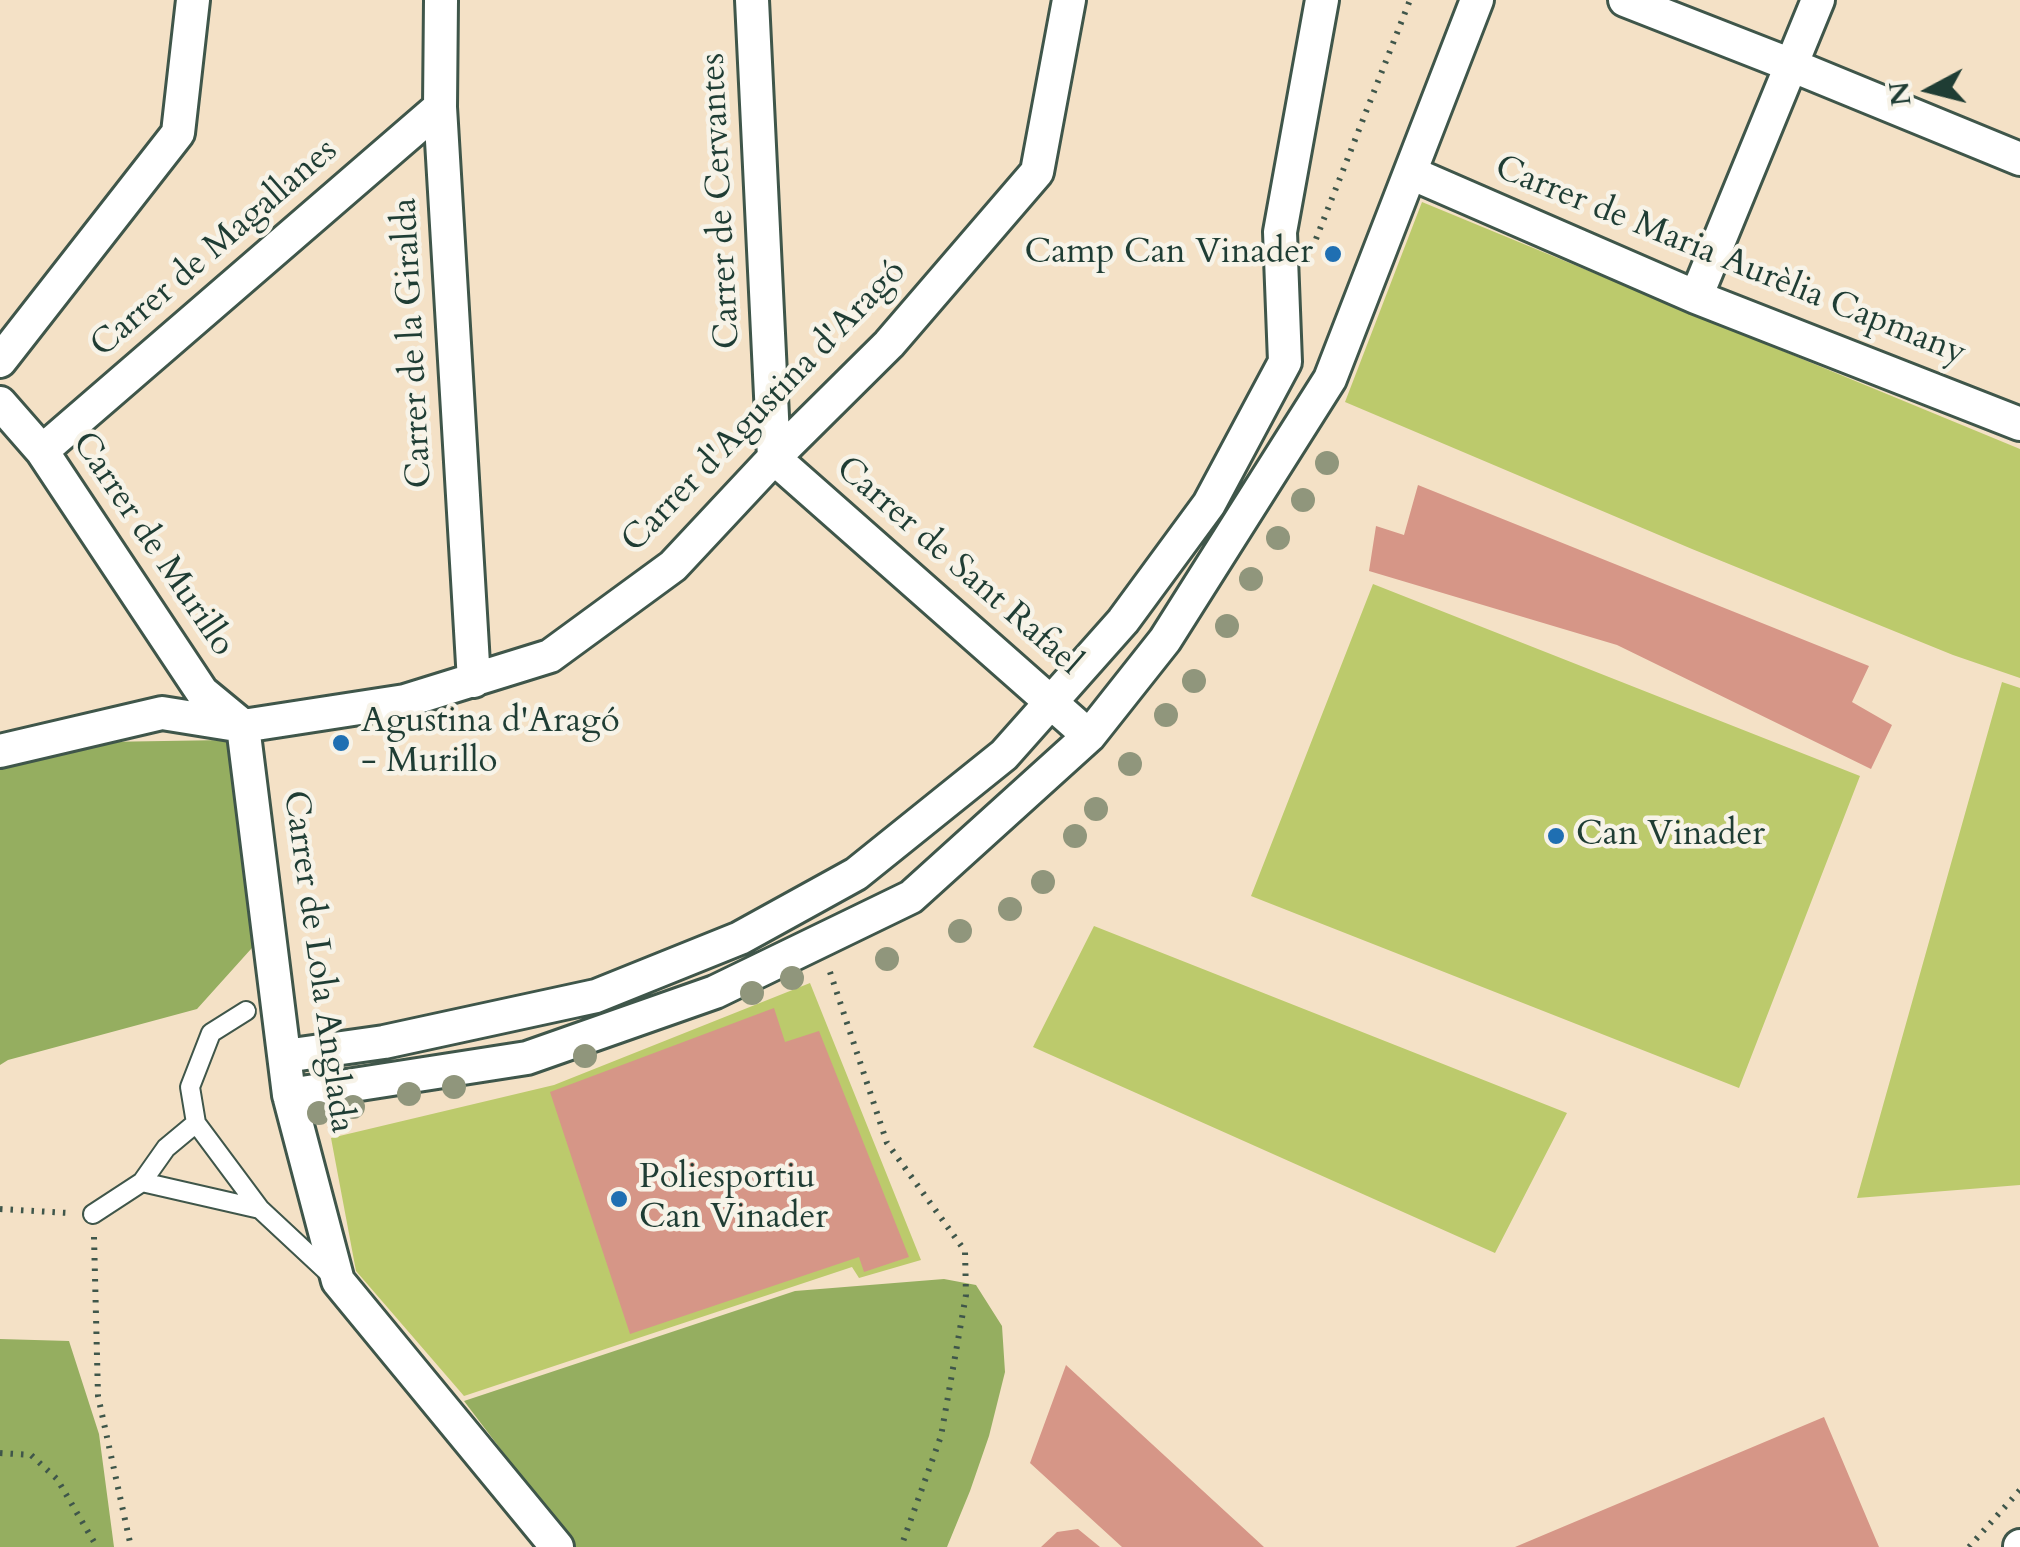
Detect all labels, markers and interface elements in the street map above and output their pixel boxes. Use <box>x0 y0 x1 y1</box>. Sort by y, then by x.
north arrow <box>1880 40 1980 140</box>
street label: Carrer de Cervantes <box>693 52 751 350</box>
text: N <box>1880 79 1921 108</box>
street label: Carrer de Magallanes <box>83 131 347 367</box>
street label: Carrer de Maria Aurèlia Capmany <box>1488 148 1972 376</box>
street label: Carrer de la Giralda <box>385 197 443 489</box>
place label: Camp Can Vinader <box>1024 233 1313 275</box>
marker: Camp Can Vinader <box>1322 243 1344 265</box>
street label: Carrer d'Agustina d'Aragó <box>614 252 916 562</box>
street label: Carrer de Murillo <box>62 425 242 665</box>
street label: Carrer de Sant Rafael <box>826 449 1090 685</box>
place label: Agustina d'Aragó - Murillo <box>361 702 620 784</box>
marker: Agustina d'Aragó - Murillo <box>330 732 352 754</box>
street label: Carrer de Lola Anglada <box>272 788 362 1136</box>
place label: Can Vinader <box>1576 815 1765 857</box>
marker: Can Vinader <box>1545 825 1567 847</box>
place label: Poliesportiu Can Vinader <box>639 1158 828 1240</box>
marker: Poliesportiu Can Vinader <box>608 1188 630 1210</box>

